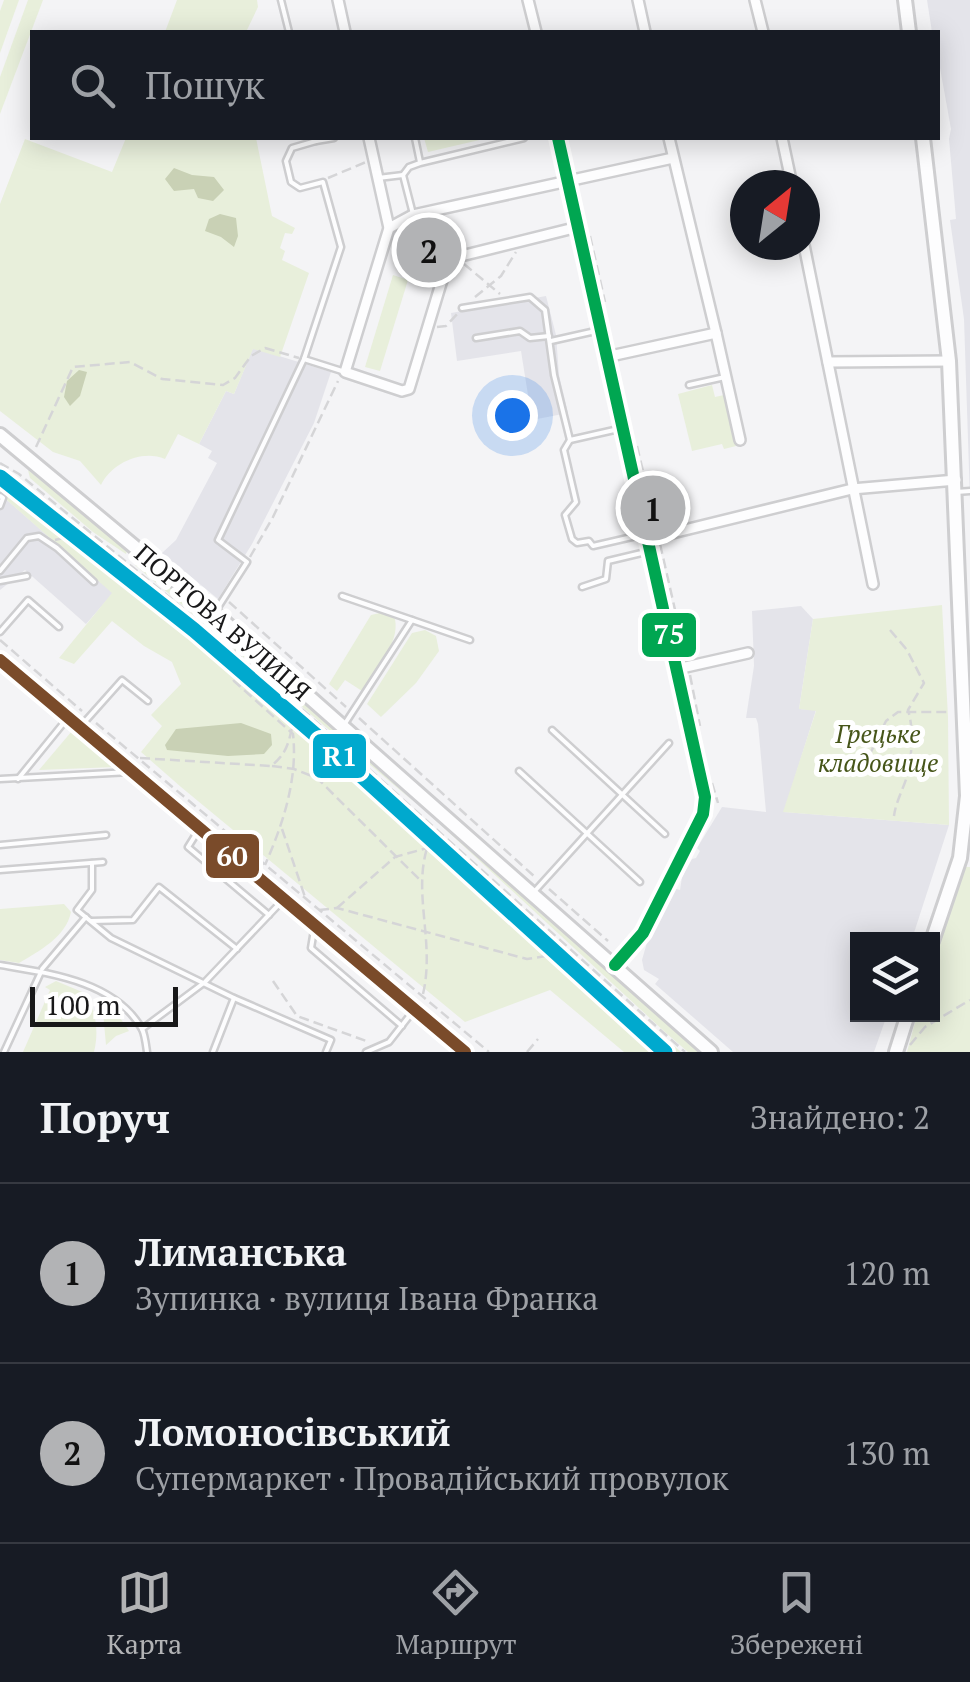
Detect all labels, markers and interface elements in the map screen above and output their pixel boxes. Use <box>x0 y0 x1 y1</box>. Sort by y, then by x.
search box <box>30 30 940 140</box>
icon: search <box>65 58 120 113</box>
text: Пошук <box>145 60 265 110</box>
north arrow <box>730 170 820 260</box>
pin: 2 <box>396 212 462 288</box>
your location <box>487 390 538 441</box>
pin: 1 <box>620 470 686 546</box>
street label: ПОРТОВА ВУЛИЦЯ <box>128 536 318 708</box>
line badge: 75 <box>640 611 698 659</box>
text: 75 <box>653 615 685 652</box>
park label: Грецьке кладовище <box>818 717 938 779</box>
line badge: R1 <box>311 732 368 780</box>
text: R1 <box>322 737 358 774</box>
line badge: 60 <box>204 832 261 880</box>
text: 60 <box>216 837 248 874</box>
map controls <box>850 932 940 1022</box>
button: layers <box>850 932 940 1022</box>
scale bar <box>30 982 178 1026</box>
text: 100 m <box>45 986 121 1023</box>
text: Поруч <box>40 1089 170 1145</box>
text: Знайдено: 2 <box>750 1096 930 1138</box>
text: Лиманська <box>135 1227 347 1277</box>
text: 1 <box>63 1252 82 1294</box>
text: 120 m <box>843 1252 930 1294</box>
text: Зупинка · вулиця Івана Франка <box>135 1277 598 1319</box>
text: Ломоносівський <box>135 1407 451 1457</box>
text: 2 <box>63 1432 82 1474</box>
text: 130 m <box>843 1432 930 1474</box>
text: Супермаркет · Провадійський провулок <box>135 1457 729 1499</box>
tab: Карта <box>107 1565 182 1662</box>
tab: Маршрут <box>395 1565 517 1662</box>
tab: Збережені <box>730 1565 863 1662</box>

